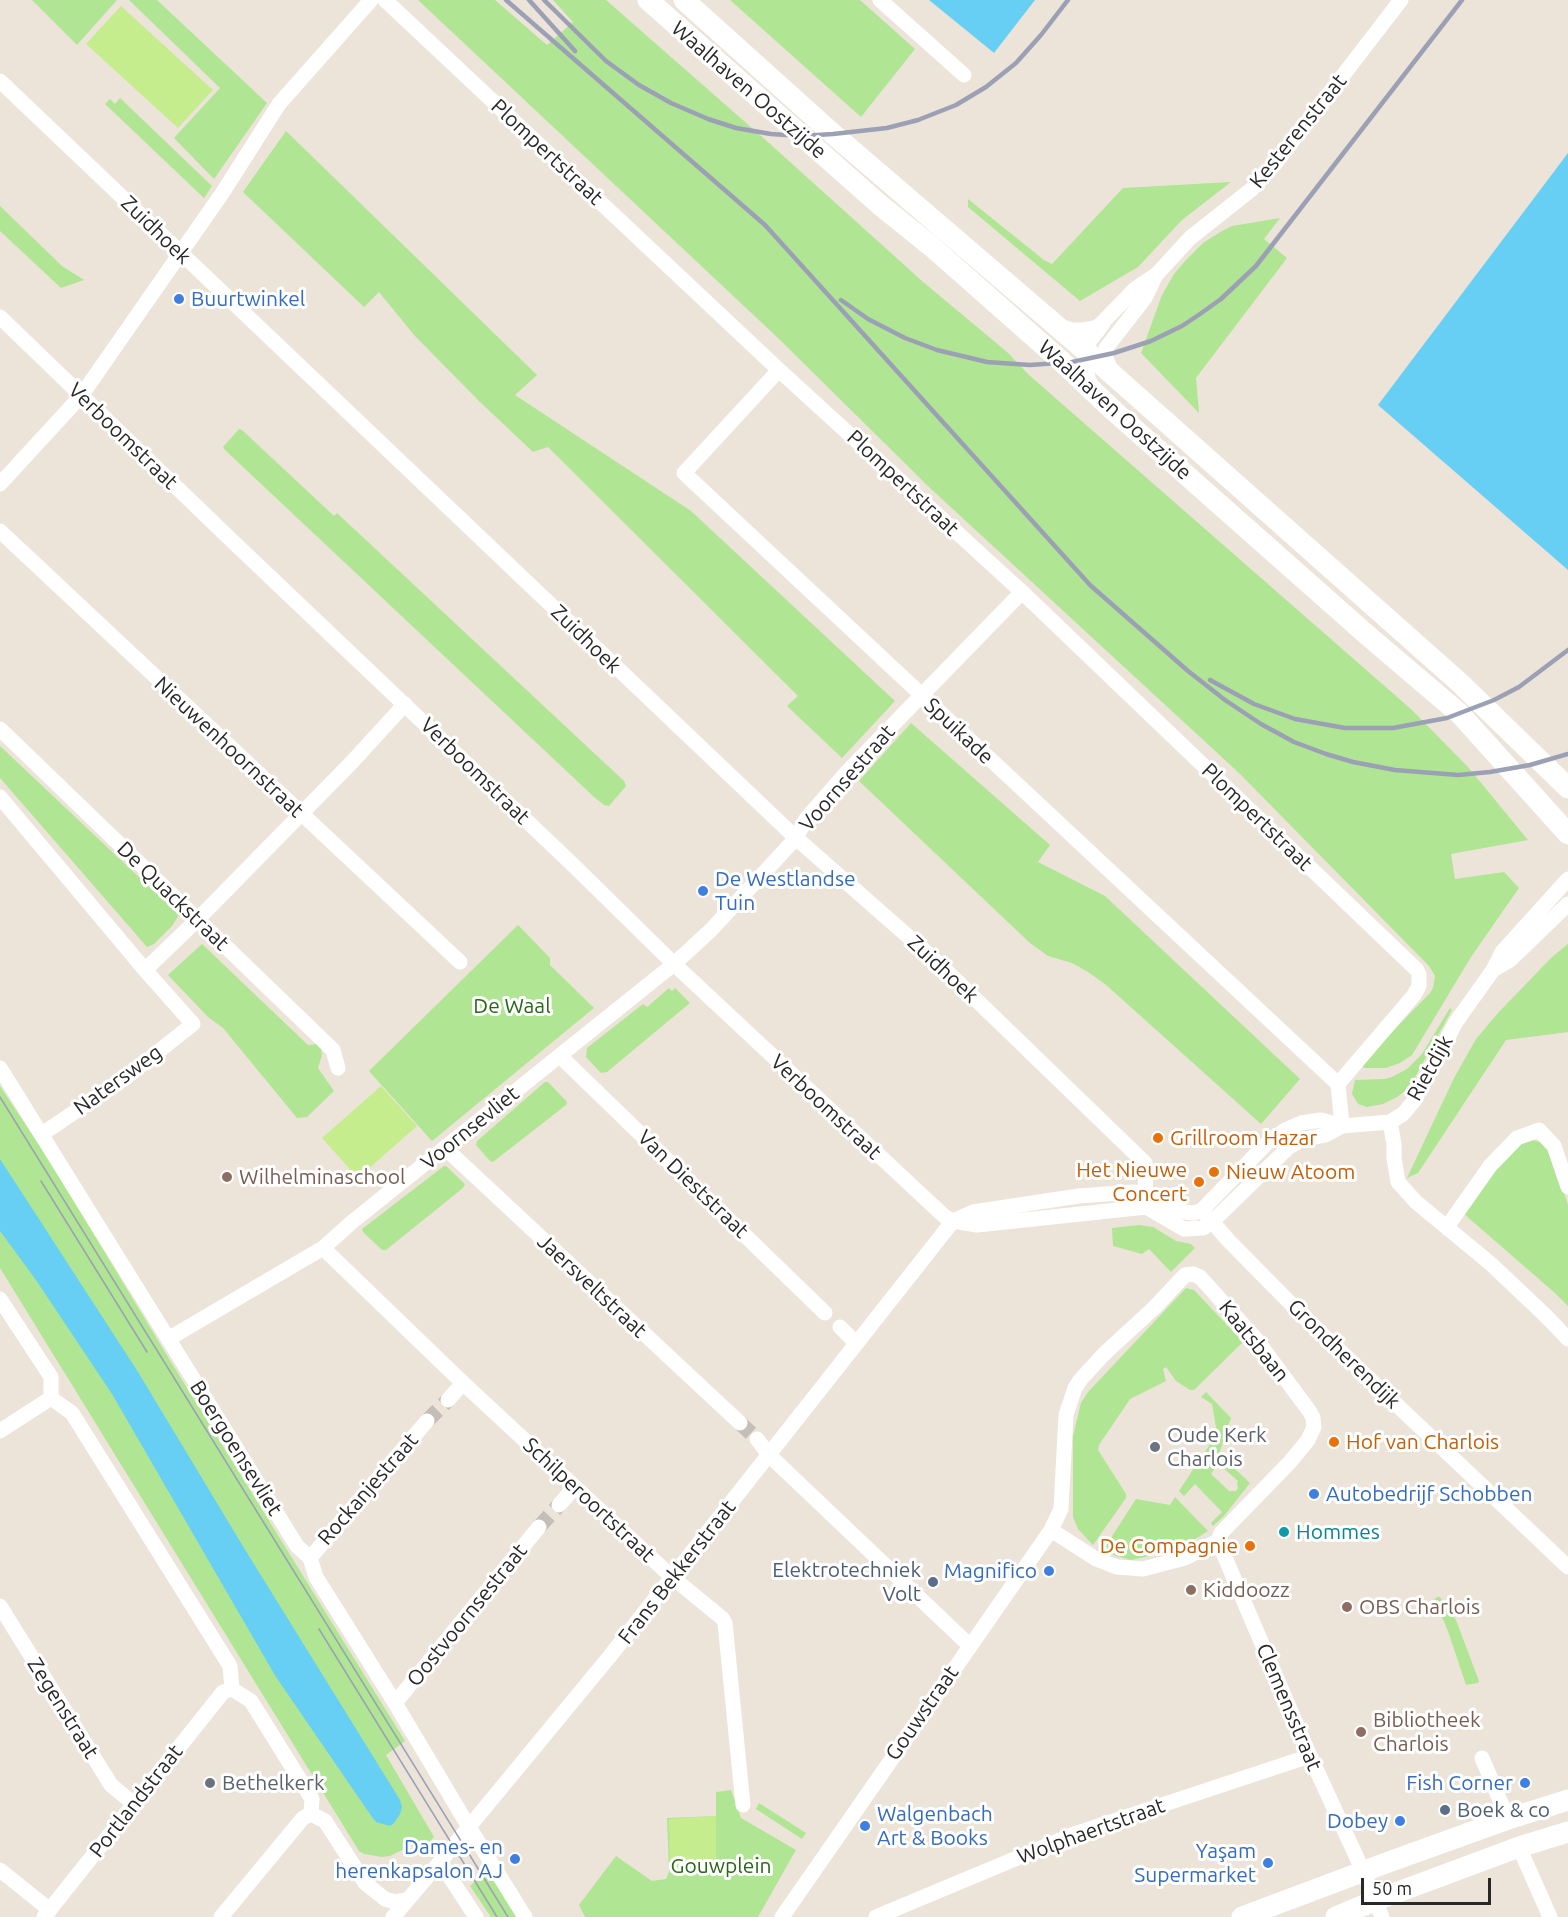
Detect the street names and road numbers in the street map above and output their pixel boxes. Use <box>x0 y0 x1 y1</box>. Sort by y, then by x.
street label: Waalhaven Oostzijde <box>666 16 832 164</box>
street label: Kesterenstraat <box>1244 69 1352 193</box>
street label: Plompertstraat <box>486 94 608 210</box>
street label: Zuidhoek <box>116 191 196 269</box>
street label: Waalhaven Oostzijde <box>1033 335 1197 485</box>
street label: Verboomstraat <box>63 378 183 494</box>
street label: Plompertstraat <box>842 425 964 541</box>
street label: Zuidhoek <box>546 600 626 678</box>
street label: Nieuwenhoornstraat <box>149 671 309 823</box>
street label: Spuikade <box>919 693 999 769</box>
street label: Verboomstraat <box>415 713 535 829</box>
street label: Voornsestraat <box>794 720 900 836</box>
street label: Plompertstraat <box>1197 758 1317 876</box>
street label: De Quackstraat <box>112 836 234 956</box>
street label: Zuidhoek <box>902 930 984 1008</box>
street label: Rietdijk <box>1402 1031 1458 1105</box>
street label: Natersweg <box>69 1040 167 1120</box>
street label: Verboomstraat <box>765 1049 887 1165</box>
street label: Voornsevliet <box>416 1081 524 1175</box>
street label: Van Dieststraat <box>632 1125 754 1243</box>
street label: Jaersveltstraat <box>532 1229 652 1343</box>
street label: Grondherendijk <box>1283 1294 1405 1414</box>
street label: Kaatsbaan <box>1214 1295 1294 1387</box>
street label: Boergoensevliet <box>184 1376 288 1520</box>
street label: Rockanjestraat <box>312 1428 424 1550</box>
street label: Schilperoortstraat <box>518 1432 660 1568</box>
street label: Frans Bekkerstraat <box>613 1495 741 1649</box>
street label: Oostvoornsestraat <box>402 1538 532 1692</box>
street label: Clemensstraat <box>1251 1640 1327 1774</box>
street label: Zegenstraat <box>22 1653 104 1763</box>
street label: Gouwstraat <box>880 1661 964 1765</box>
street label: Portlandstraat <box>84 1739 188 1863</box>
street label: Wolphaertstraat <box>1014 1793 1168 1869</box>

